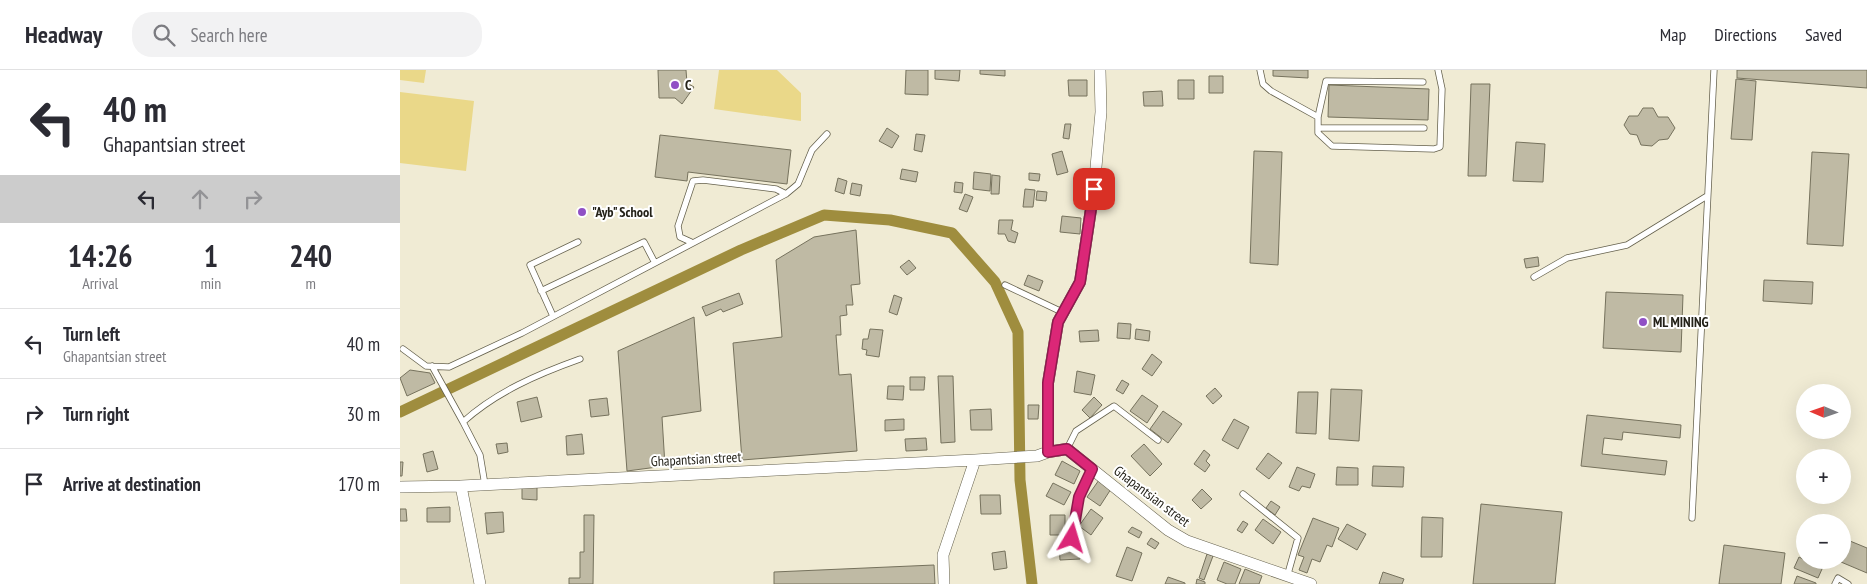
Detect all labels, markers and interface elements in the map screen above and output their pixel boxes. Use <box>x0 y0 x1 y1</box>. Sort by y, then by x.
search box <box>132 12 482 57</box>
text: Headway <box>25 19 102 50</box>
icon: search <box>150 21 178 49</box>
text: Search here <box>190 23 268 47</box>
text: Map <box>1660 23 1686 46</box>
text: Directions <box>1714 23 1777 46</box>
text: Saved <box>1805 23 1842 46</box>
place label: C <box>685 76 692 94</box>
marker: C <box>669 79 681 91</box>
text: 40 m <box>103 86 167 132</box>
icon: left <box>20 90 85 155</box>
text: Ghapantsian street <box>103 130 245 158</box>
pin <box>1073 168 1115 210</box>
icon: arrive <box>1080 175 1108 203</box>
icon: left <box>133 185 161 213</box>
icon: ahead <box>186 185 214 213</box>
icon: right <box>239 185 267 213</box>
place label: "Ayb" School <box>592 203 653 221</box>
marker: "Ayb" School <box>576 206 588 218</box>
text: 14:26 <box>68 236 133 275</box>
text: 1 <box>204 236 218 275</box>
text: 240 <box>289 236 332 275</box>
text: Arrival <box>82 273 118 293</box>
text: min <box>200 273 221 293</box>
text: m <box>305 273 316 293</box>
place label: ML MINING <box>1653 313 1709 331</box>
marker: ML MINING <box>1637 316 1649 328</box>
text: Turn left <box>63 322 120 346</box>
icon: left <box>20 330 48 358</box>
text: 40 m <box>347 332 380 356</box>
text: Ghapantsian street <box>63 346 166 366</box>
north arrow <box>1796 384 1851 439</box>
map controls <box>1796 384 1851 569</box>
icon: right <box>20 400 48 428</box>
text: Turn right <box>63 402 129 426</box>
text: 30 m <box>347 402 380 426</box>
street label: Ghapantsian street <box>650 448 742 470</box>
button: + <box>1796 449 1851 504</box>
street label: Ghapantsian street <box>1110 462 1194 531</box>
icon: arrive <box>20 470 48 498</box>
text: Arrive at destination <box>63 472 201 496</box>
text: 170 m <box>338 472 380 496</box>
position arrow <box>1045 511 1097 563</box>
button: − <box>1796 514 1851 569</box>

